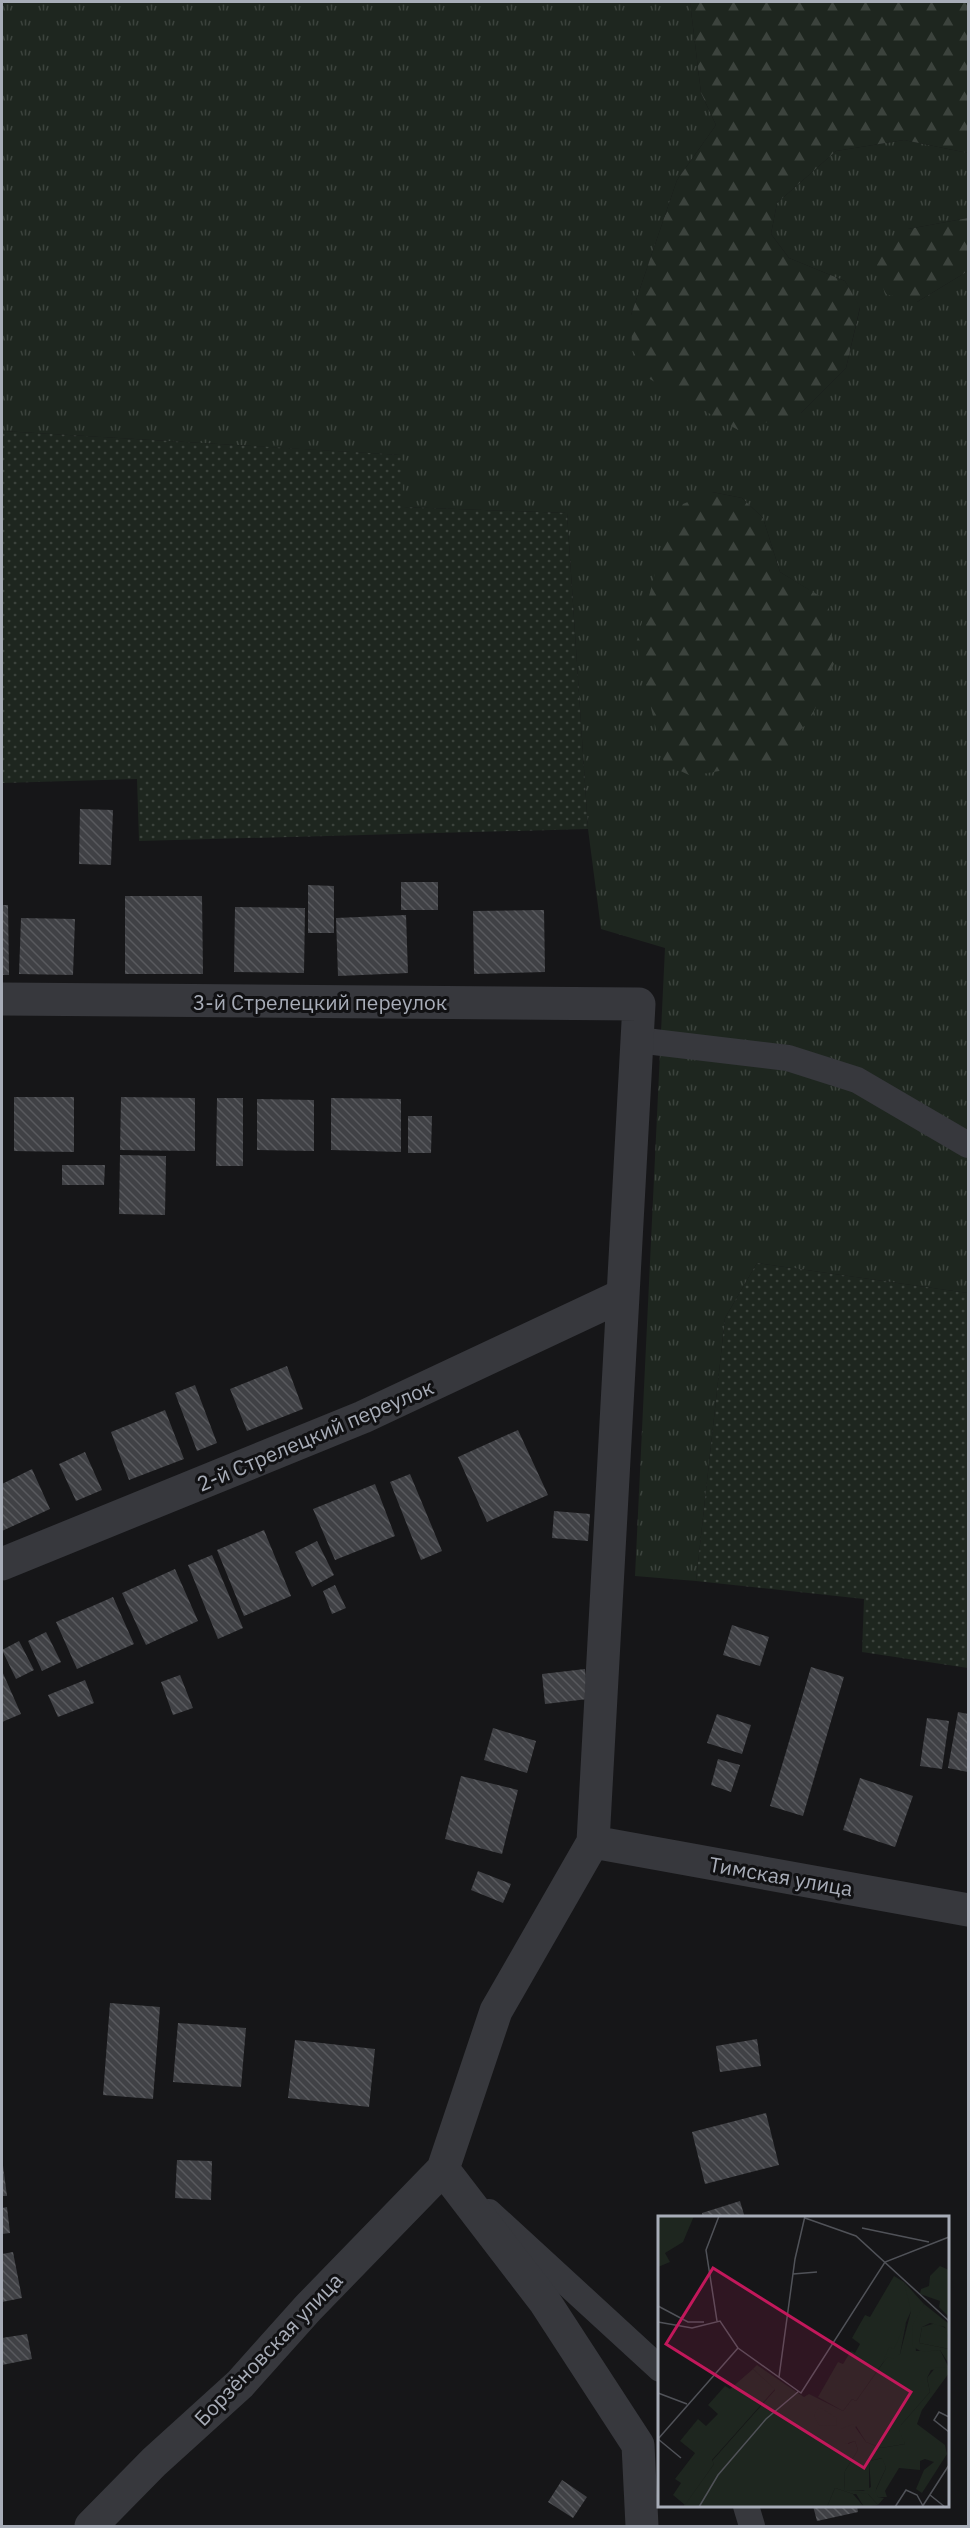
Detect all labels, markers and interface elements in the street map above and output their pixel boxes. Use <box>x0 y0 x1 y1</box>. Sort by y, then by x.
street label: 3-й Стрелецкий переулок <box>193 988 447 1016</box>
street label: 2-й Стрелецкий переулок <box>192 1372 438 1498</box>
street label: Тимская улица <box>707 1850 855 1902</box>
inset map <box>658 2216 949 2507</box>
street label: Борзёновская улица <box>188 2266 348 2432</box>

